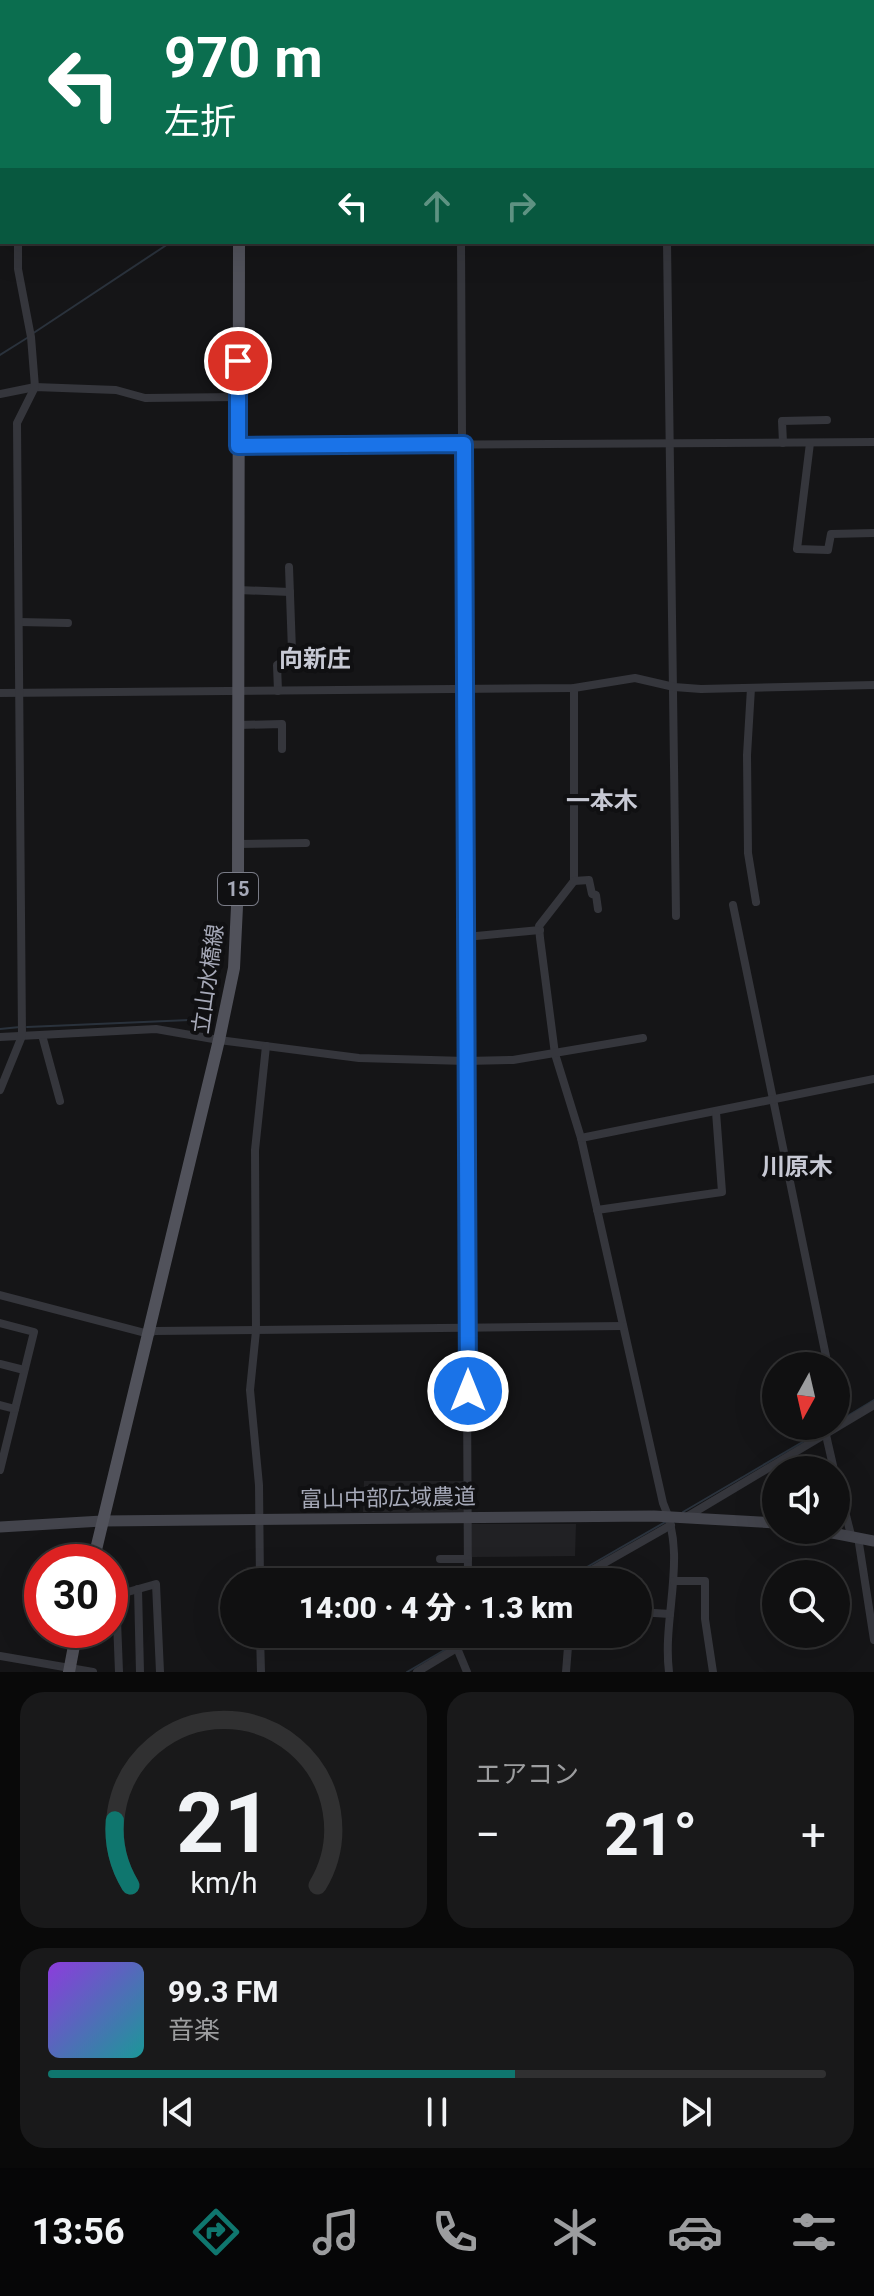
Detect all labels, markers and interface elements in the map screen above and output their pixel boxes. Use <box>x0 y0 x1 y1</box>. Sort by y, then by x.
text: 970 m <box>164 25 323 91</box>
icon: left <box>32 32 136 136</box>
text: 左折 <box>164 101 236 143</box>
icon: left <box>331 184 375 228</box>
icon: ahead <box>415 184 459 228</box>
icon: right <box>499 184 543 228</box>
pin <box>204 327 272 395</box>
icon: arrive <box>216 339 260 383</box>
district label: 向新庄 <box>279 645 351 673</box>
district label: 一本木 <box>566 787 638 815</box>
road number: 15 <box>218 873 258 905</box>
street label: 立山水橋線 <box>188 923 228 1035</box>
district label: 川原木 <box>761 1153 833 1181</box>
position arrow <box>426 1349 510 1433</box>
north arrow <box>762 1352 850 1440</box>
map controls <box>762 1352 850 1648</box>
button: sound <box>762 1456 850 1544</box>
street label: 富山中部広域農道 <box>300 1484 476 1512</box>
speed limit sign: 30 <box>24 1544 128 1648</box>
button: search <box>762 1560 850 1648</box>
text: 14:00 · 4 分 · 1.3 km <box>299 1590 573 1625</box>
text: エアコン <box>475 1759 579 1789</box>
text: 21 <box>176 1775 271 1872</box>
text: 21° <box>604 1799 697 1870</box>
text: − <box>475 1809 500 1861</box>
text: + <box>801 1809 826 1861</box>
text: km/h <box>190 1866 257 1900</box>
text: 99.3 FM <box>168 1974 279 2009</box>
text: 音楽 <box>168 2015 220 2045</box>
icon: previous <box>156 2090 200 2134</box>
icon: pause <box>415 2090 459 2134</box>
icon: next <box>674 2090 718 2134</box>
icon: directions <box>188 2204 244 2260</box>
icon: music <box>308 2204 364 2260</box>
icon: phone <box>427 2204 483 2260</box>
icon: climate <box>547 2204 603 2260</box>
icon: car <box>667 2204 723 2260</box>
icon: filters <box>786 2204 842 2260</box>
text: 13:56 <box>32 2211 125 2253</box>

